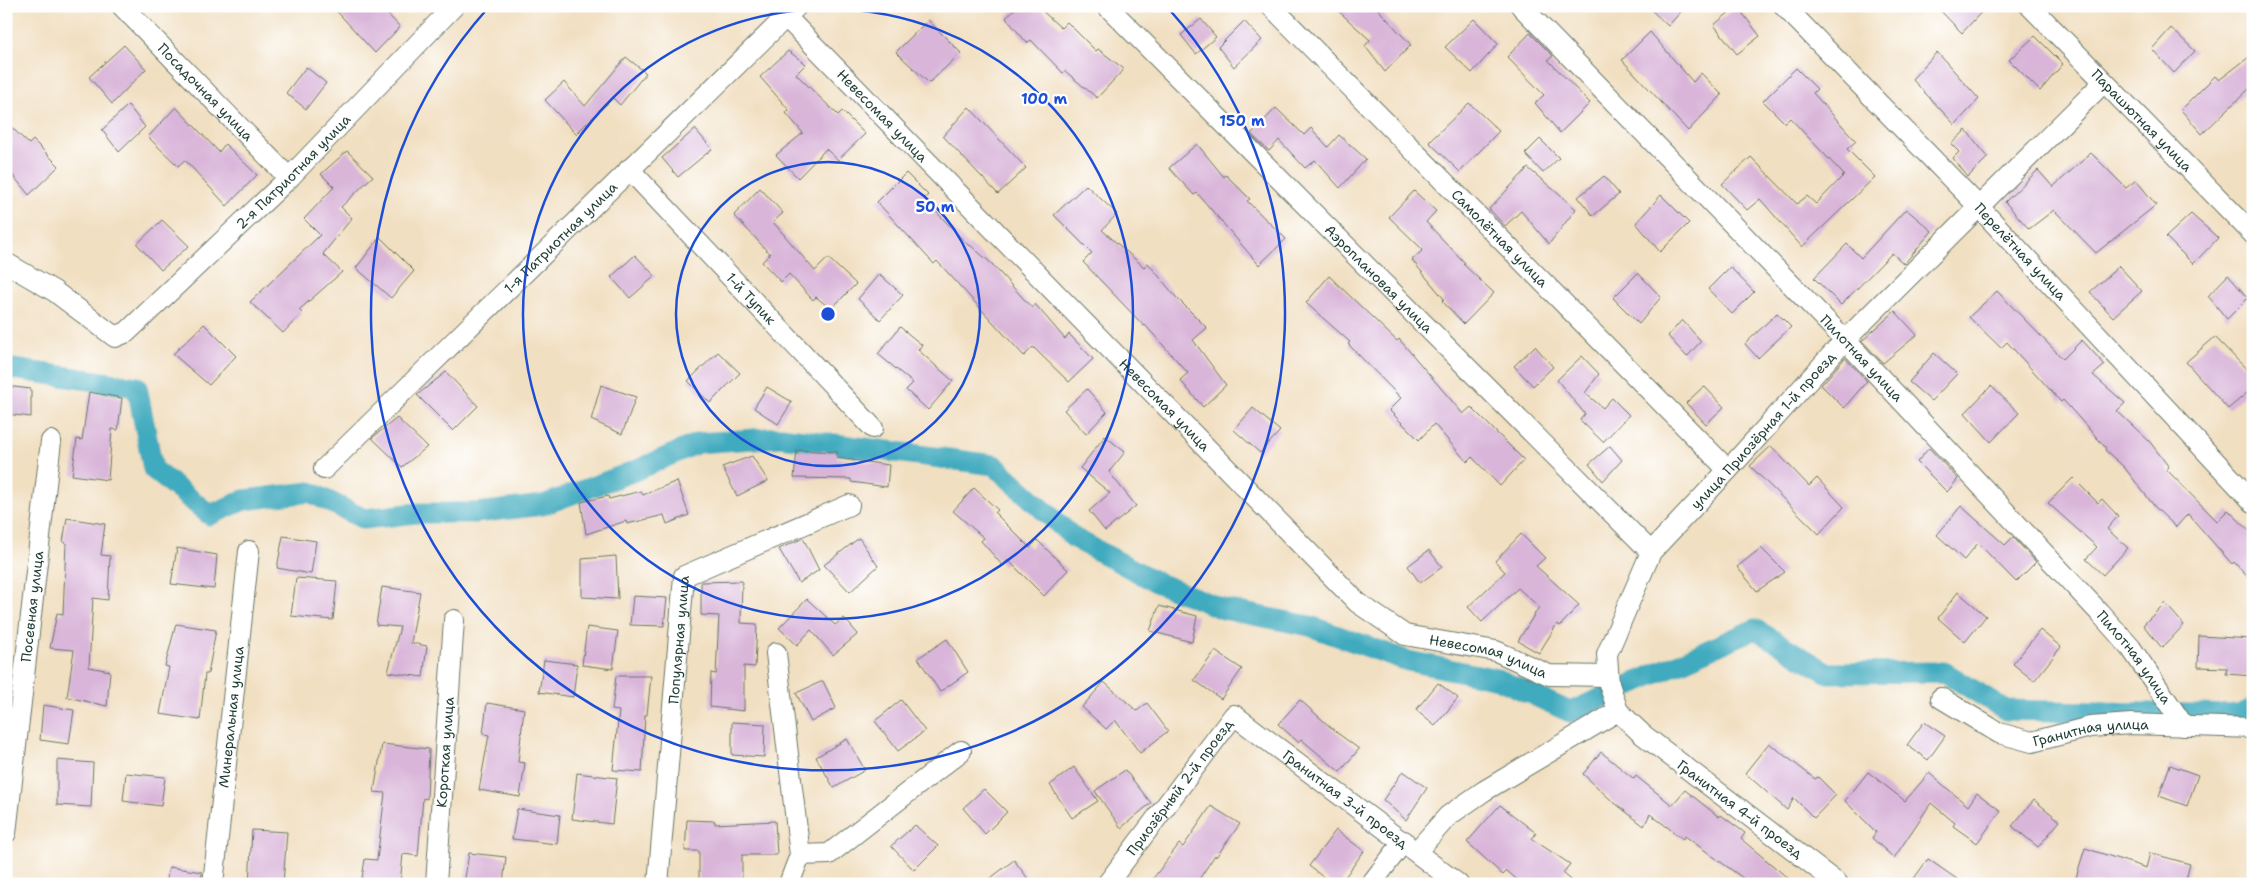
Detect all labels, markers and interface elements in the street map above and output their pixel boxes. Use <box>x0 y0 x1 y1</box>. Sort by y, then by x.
street label: Посадочная улица <box>154 39 257 145</box>
street label: Парашютная улица <box>2088 65 2196 176</box>
street label: Невесомая улица <box>833 66 932 166</box>
text: 100 m <box>1021 89 1067 109</box>
street label: 2-я Патриотная улица <box>232 110 355 233</box>
text: 150 m <box>1219 111 1265 131</box>
street label: 1-я Патриотная улица <box>500 178 621 297</box>
street label: Самолётная улица <box>1448 186 1552 291</box>
text: 50 m <box>916 197 955 217</box>
street label: Перелётная улица <box>1971 199 2070 304</box>
street label: Аэроплановая улица <box>1321 221 1437 337</box>
street label: 1-й Тупик <box>722 269 780 329</box>
centre of rings <box>819 305 837 323</box>
street label: Пилотная улица <box>1816 311 1907 406</box>
street label: улица Приозёрная 1-й проезд <box>1687 348 1839 513</box>
street label: Невесомая улица <box>1115 355 1214 455</box>
street label: Посевная улица <box>17 550 47 663</box>
street label: Популярная улица <box>664 575 693 705</box>
street label: Пилотная улица <box>2093 607 2176 708</box>
street label: Невесомая улица <box>1428 630 1550 682</box>
street label: Минеральная улица <box>214 645 248 789</box>
street label: Короткая улица <box>432 696 458 808</box>
street label: Приозёрный 2-й проезд <box>1123 715 1237 859</box>
street label: Гранитная улица <box>2031 715 2150 750</box>
street label: Гранитная 3-й проезд <box>1279 746 1412 852</box>
street label: Гранитная 4-й проезд <box>1673 756 1807 862</box>

